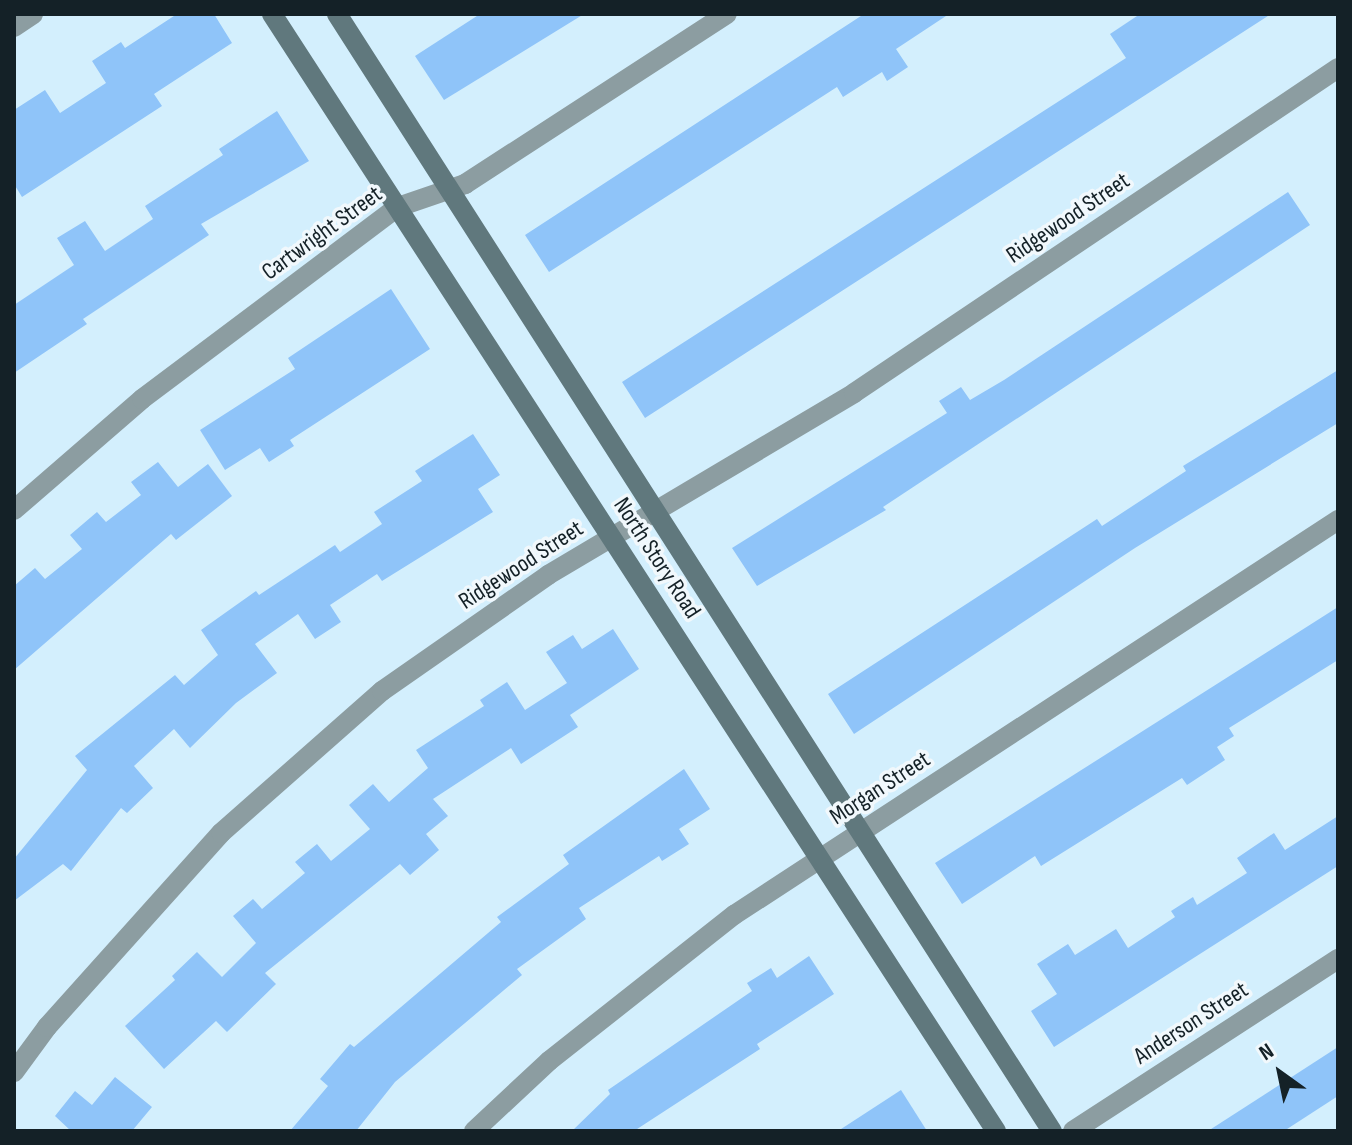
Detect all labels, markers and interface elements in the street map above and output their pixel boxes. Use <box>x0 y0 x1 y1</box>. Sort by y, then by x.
street label: Ridgewood Street <box>1001 166 1135 270</box>
street label: Cartwright Street <box>256 180 388 286</box>
street label: North Story Road <box>607 492 707 624</box>
street label: Ridgewood Street <box>453 514 589 616</box>
street label: Morgan Street <box>824 745 936 831</box>
street label: Anderson Street <box>1128 975 1254 1071</box>
north arrow <box>1240 1033 1320 1113</box>
text: N <box>1254 1038 1279 1067</box>

